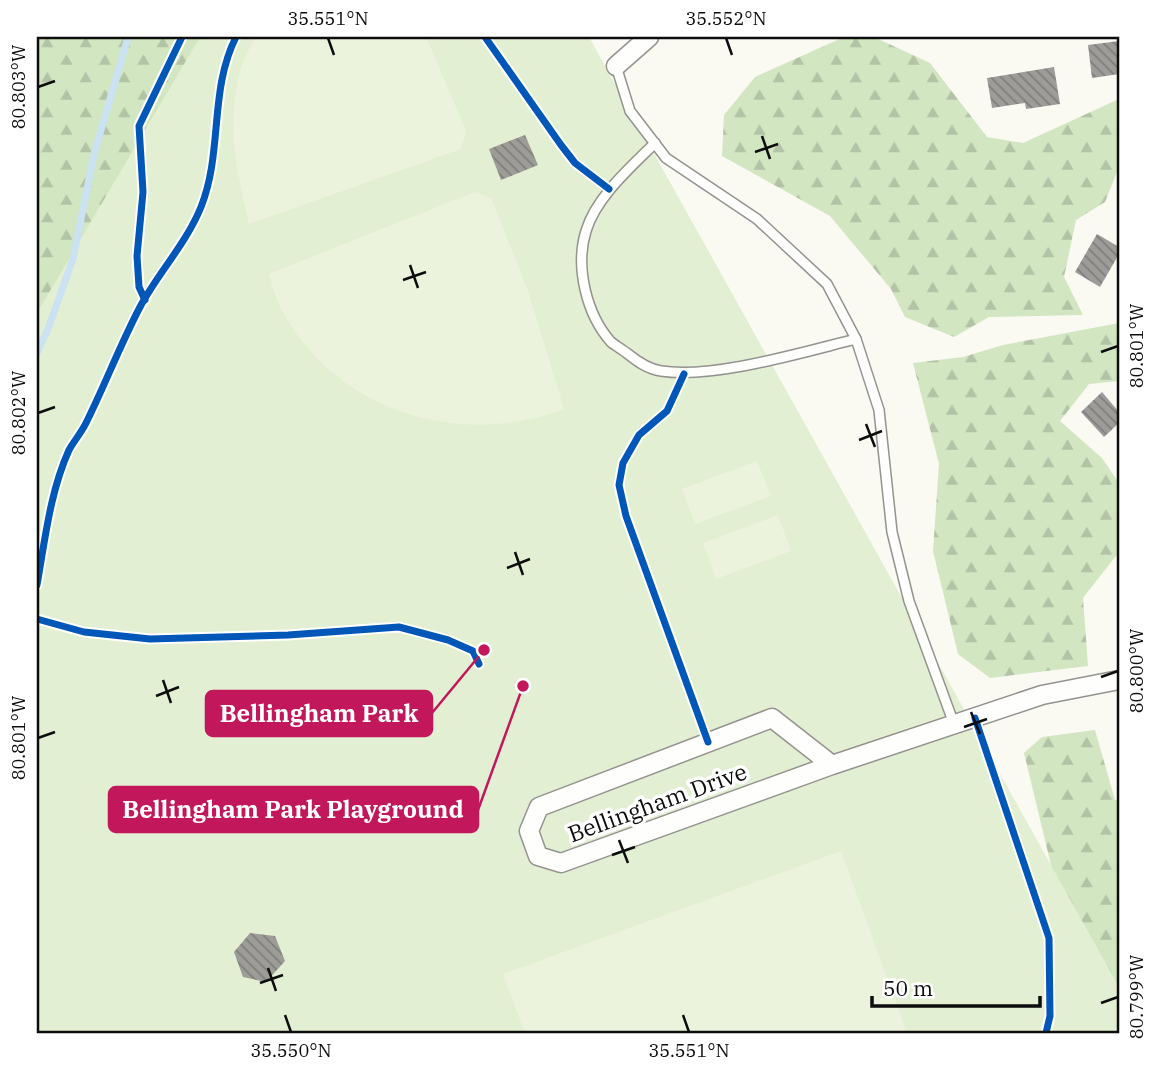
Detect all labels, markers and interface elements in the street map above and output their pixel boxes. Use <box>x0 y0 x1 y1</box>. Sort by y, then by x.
text: 35.551°N <box>287 7 369 30</box>
text: 35.552°N <box>685 7 767 30</box>
text: 80.803°W <box>7 44 30 129</box>
text: 80.801°W <box>1125 303 1148 388</box>
text: 80.802°W <box>7 370 30 455</box>
text: 80.800°W <box>1125 628 1148 713</box>
callout: Bellingham Park <box>206 691 432 736</box>
text: 80.801°W <box>7 695 30 780</box>
text: Bellingham Park <box>220 697 418 729</box>
street label: Bellingham Drive <box>563 756 751 848</box>
callout: Bellingham Park Playground <box>109 787 478 832</box>
text: Bellingham Park Playground <box>122 793 464 825</box>
text: 80.799°W <box>1125 954 1148 1039</box>
scale bar <box>872 965 1040 1009</box>
text: 50 m <box>883 974 933 1002</box>
text: 35.550°N <box>250 1039 332 1062</box>
text: 35.551°N <box>648 1039 730 1062</box>

